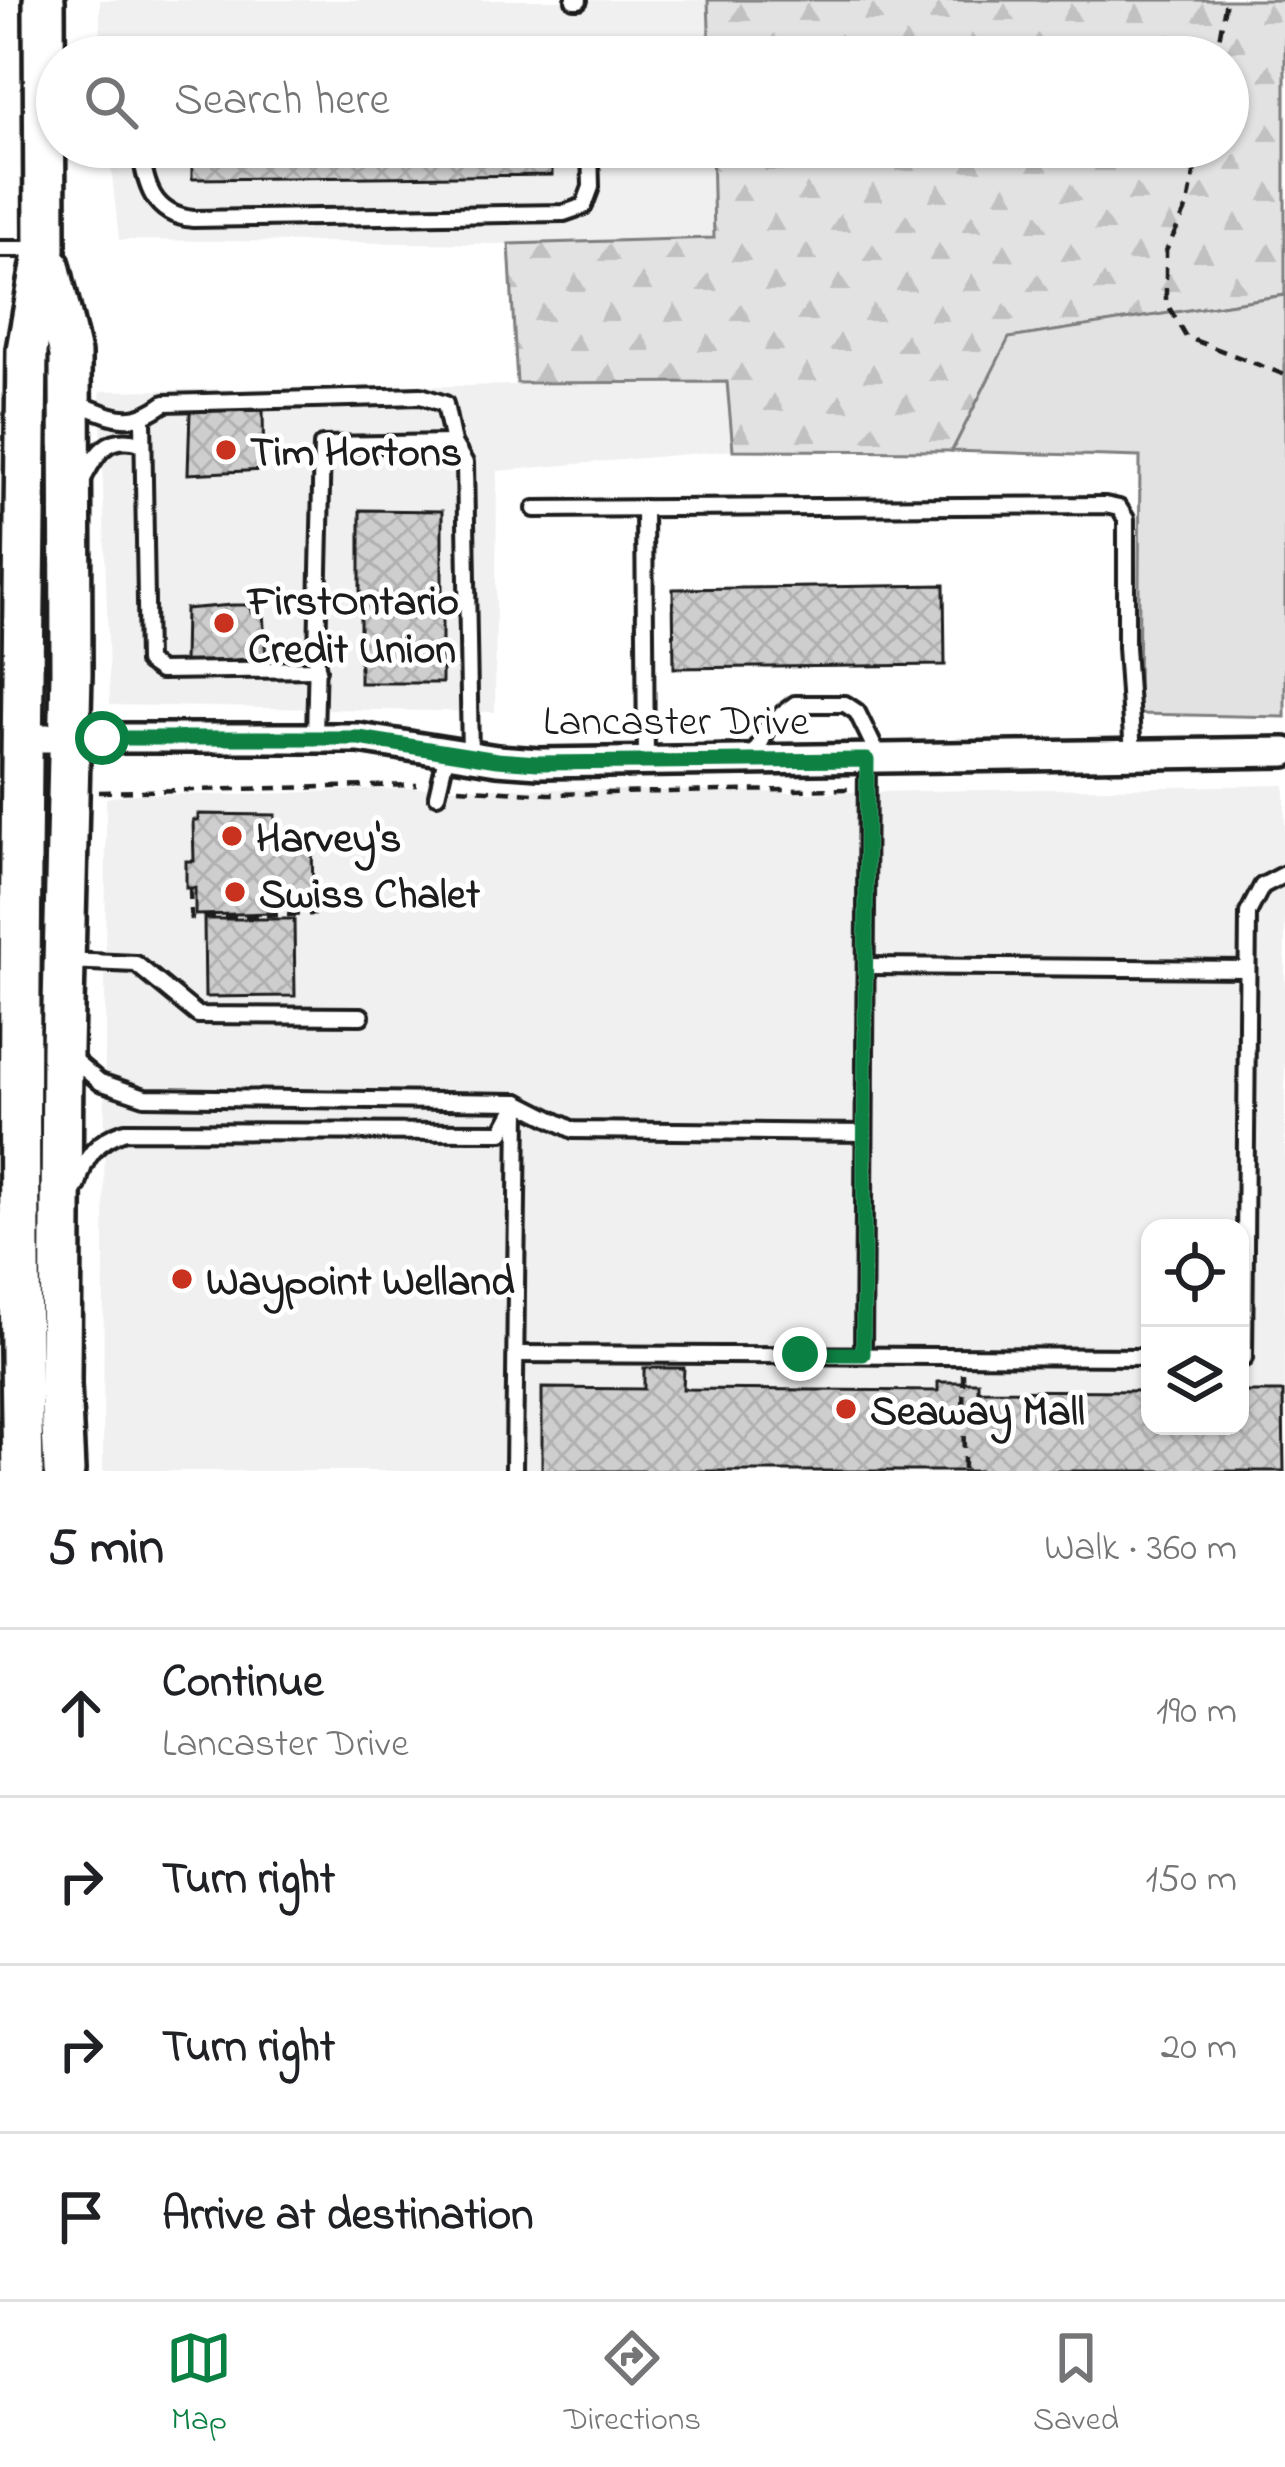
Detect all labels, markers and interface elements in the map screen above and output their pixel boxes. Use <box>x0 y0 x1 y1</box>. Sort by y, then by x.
search box <box>36 36 1249 168</box>
icon: search <box>78 69 144 135</box>
text: Search here <box>174 69 390 135</box>
place label: Tim Hortons <box>250 424 462 485</box>
marker: Tim Hortons <box>213 437 239 463</box>
place label: FirstOntario Credit Union <box>246 573 459 682</box>
marker: FirstOntario Credit Union <box>211 610 237 636</box>
street label: Lancaster Drive <box>543 693 809 754</box>
route start <box>75 711 129 765</box>
place label: Harvey's <box>256 810 402 871</box>
marker: Harvey's <box>219 823 245 849</box>
place label: Swiss Chalet <box>259 866 481 927</box>
marker: Swiss Chalet <box>222 879 248 905</box>
map controls <box>1141 1219 1249 1435</box>
button: locate <box>1141 1219 1249 1327</box>
place label: Waypoint Welland <box>206 1253 515 1314</box>
marker: Waypoint Welland <box>169 1266 195 1292</box>
route end <box>773 1327 827 1381</box>
button: layers <box>1141 1327 1249 1435</box>
place label: Seaway Mall <box>870 1383 1085 1444</box>
marker: Seaway Mall <box>833 1396 859 1422</box>
text: 5 min <box>48 1512 164 1587</box>
text: Walk · 360 m <box>1044 1521 1237 1578</box>
text: Continue <box>162 1651 323 1717</box>
icon: ahead <box>48 1680 114 1746</box>
text: 190 m <box>1156 1684 1237 1741</box>
text: Lancaster Drive <box>162 1717 409 1774</box>
icon: right <box>48 1848 114 1914</box>
text: Turn right <box>162 1848 335 1914</box>
text: 150 m <box>1145 1852 1237 1909</box>
icon: right <box>48 2016 114 2082</box>
text: Turn right <box>162 2016 335 2082</box>
text: 20 m <box>1161 2020 1237 2077</box>
icon: arrive <box>48 2184 114 2250</box>
text: Arrive at destination <box>162 2184 533 2250</box>
tab: Map <box>166 2325 232 2445</box>
tab: Directions <box>564 2325 701 2445</box>
tab: Saved <box>1033 2325 1119 2445</box>

